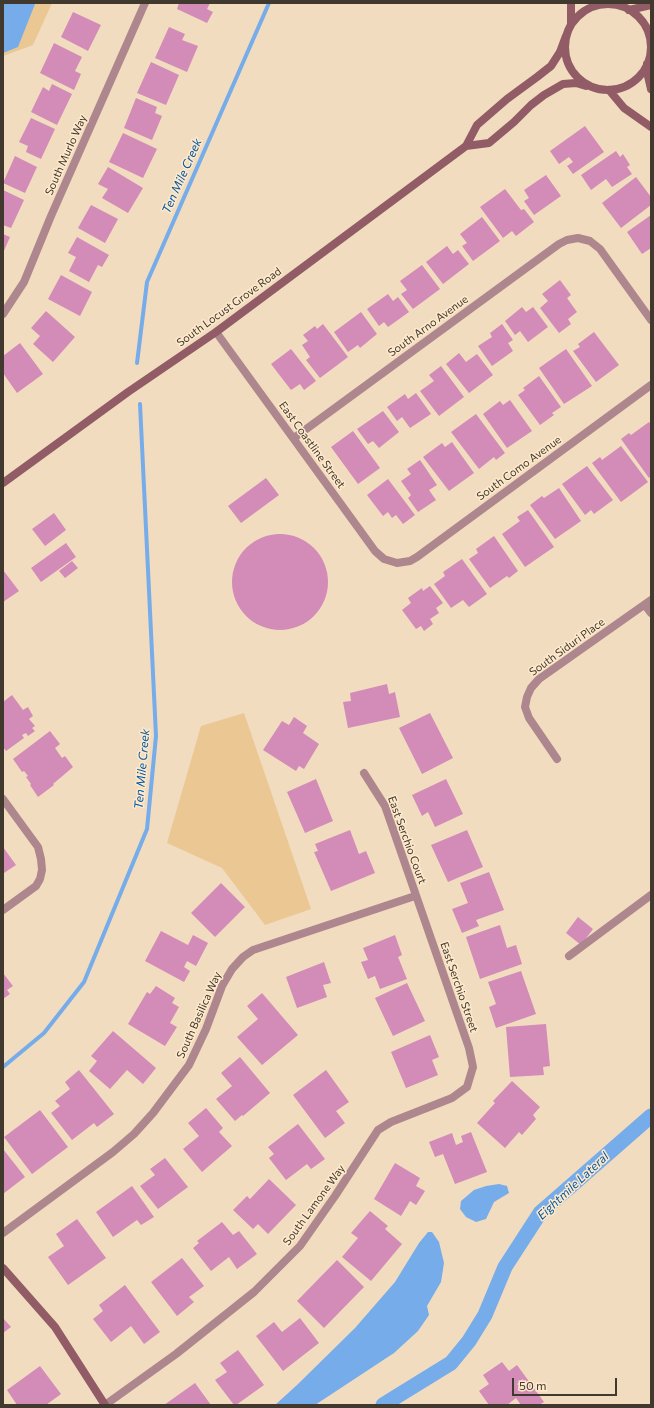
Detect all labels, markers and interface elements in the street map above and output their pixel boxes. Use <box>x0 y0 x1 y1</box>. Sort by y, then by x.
street label: South Murlo Way <box>42 113 90 197</box>
water label: Ten Mile Creek <box>159 136 205 216</box>
street label: South Locust Grove Road <box>174 265 284 349</box>
street label: South Arno Avenue <box>385 293 471 359</box>
street label: East Coastline Street <box>276 399 348 491</box>
street label: South Como Avenue <box>474 433 564 503</box>
street label: South Siduri Place <box>527 615 607 679</box>
water label: Ten Mile Creek <box>131 728 153 810</box>
street label: East Serchio Court <box>385 794 429 886</box>
street label: East Serchio Street <box>437 940 481 1034</box>
street label: South Basilica Way <box>174 970 224 1060</box>
water label: Eightmile Lateral <box>534 1149 612 1223</box>
street label: South Lamone Way <box>280 1162 348 1248</box>
scale bar <box>514 1370 619 1396</box>
text: 50 m <box>519 1378 547 1392</box>

